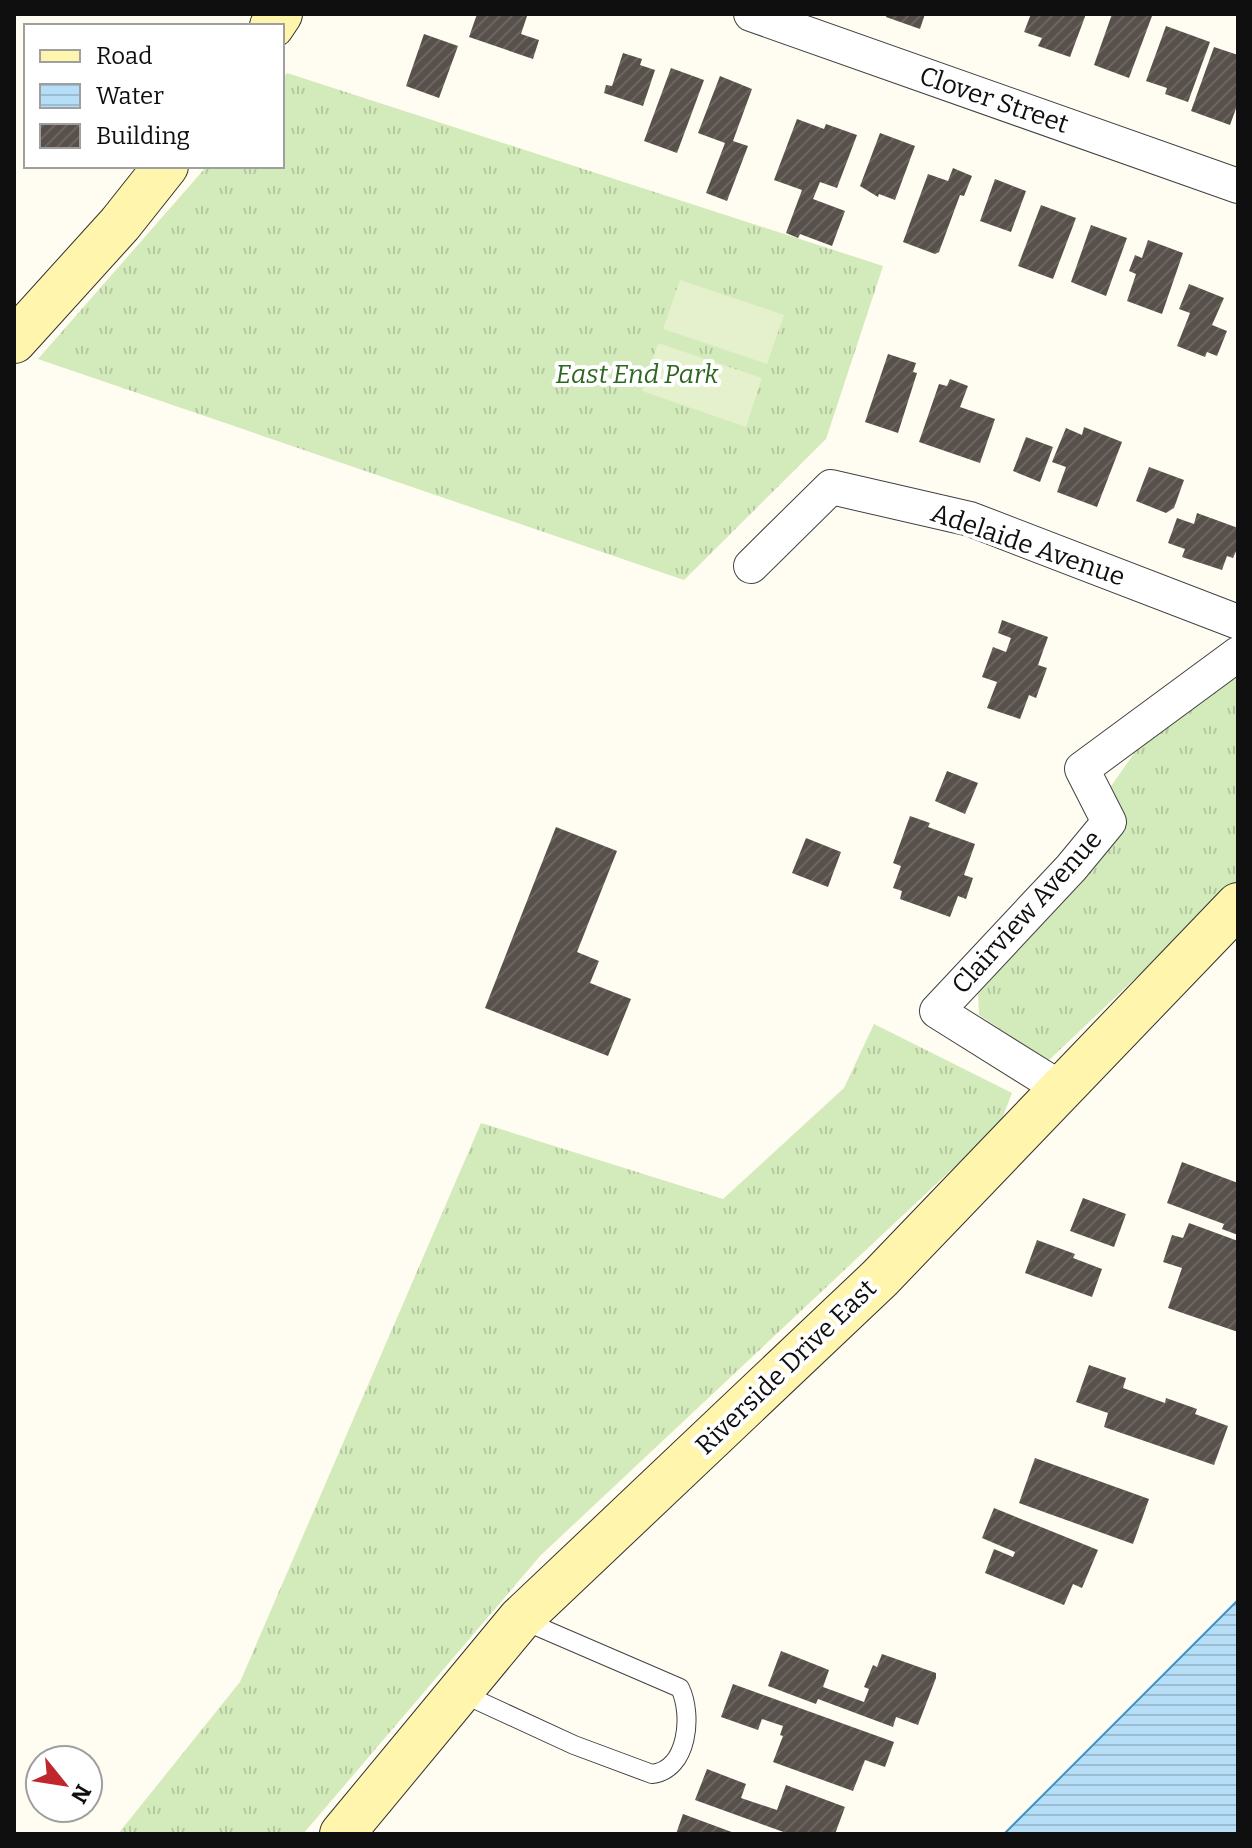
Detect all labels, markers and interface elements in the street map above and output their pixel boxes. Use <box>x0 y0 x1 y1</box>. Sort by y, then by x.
legend <box>24 24 284 168</box>
text: Road <box>96 42 152 70</box>
street label: Clover Street <box>915 60 1073 140</box>
text: Water <box>96 82 164 110</box>
text: Building <box>96 122 190 150</box>
park label: East End Park <box>556 359 719 390</box>
street label: Adelaide Avenue <box>927 497 1129 593</box>
street label: Clairview Avenue <box>945 824 1109 1000</box>
street label: Riverside Drive East <box>689 1273 883 1461</box>
north arrow <box>24 1744 104 1824</box>
text: N <box>65 1780 97 1808</box>

